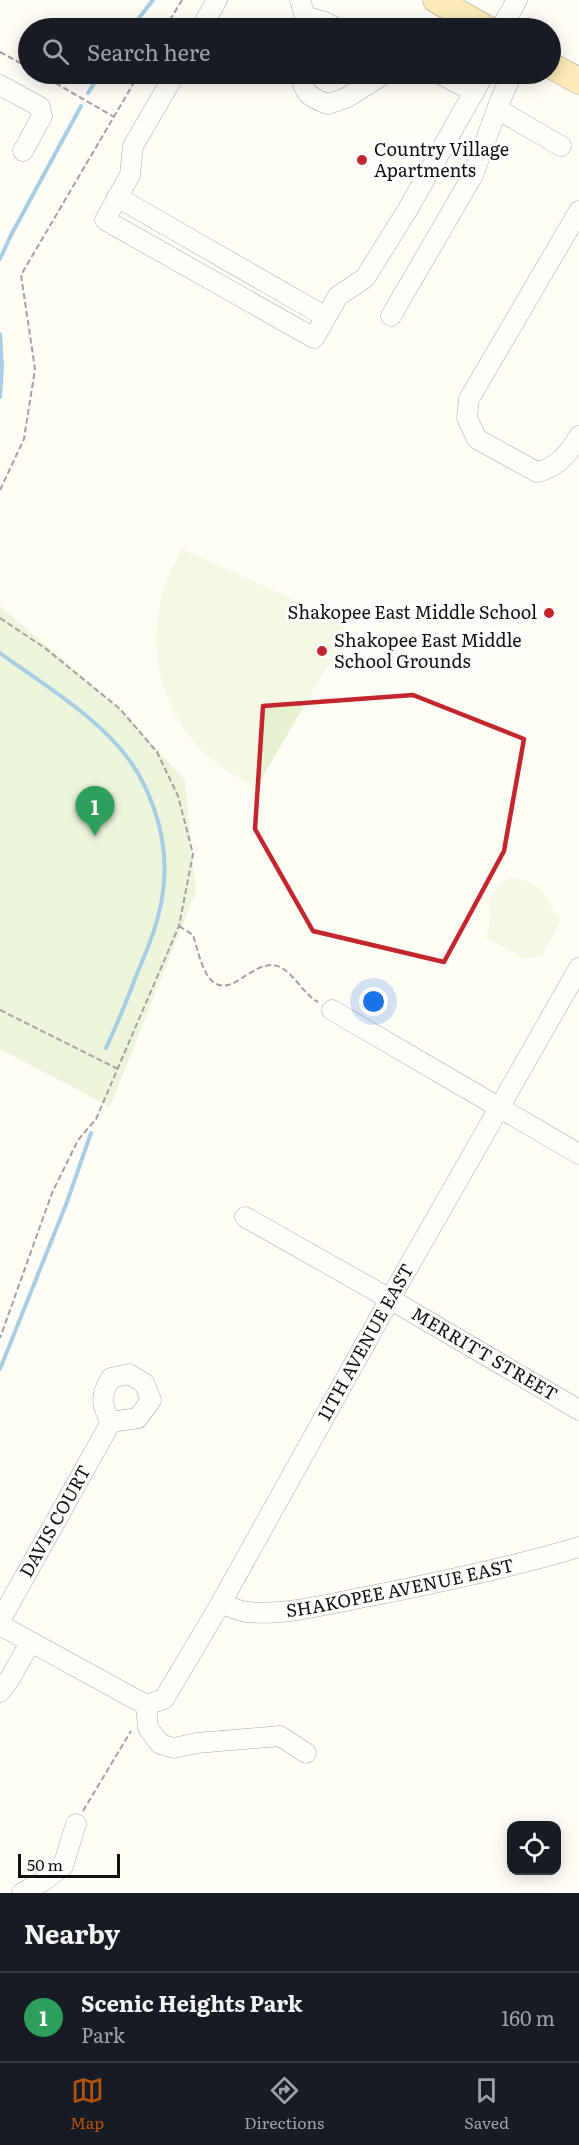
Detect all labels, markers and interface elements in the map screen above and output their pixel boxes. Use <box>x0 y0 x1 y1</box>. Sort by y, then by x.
search box <box>18 18 561 84</box>
icon: search <box>39 35 72 68</box>
text: Search here <box>87 35 210 68</box>
place label: Country Village Apartments <box>374 135 509 183</box>
marker: Country Village Apartments <box>355 153 369 167</box>
place label: Shakopee East Middle School <box>287 598 537 625</box>
marker: Shakopee East Middle School <box>542 606 556 620</box>
place label: Shakopee East Middle School Grounds <box>334 626 522 674</box>
marker: Shakopee East Middle School Grounds <box>315 644 329 658</box>
pin: 1 <box>76 786 115 836</box>
your location <box>359 987 388 1016</box>
street label: 11TH AVENUE EAST <box>310 1258 419 1425</box>
street label: MERRITT STREET <box>407 1300 563 1407</box>
street label: DAVIS COURT <box>12 1460 96 1582</box>
street label: SHAKOPEE AVENUE EAST <box>284 1550 517 1623</box>
map controls <box>507 1821 561 1875</box>
button: locate <box>507 1821 561 1875</box>
scale bar <box>18 1851 120 1878</box>
text: 50 m <box>27 1852 63 1876</box>
text: Nearby <box>24 1913 120 1952</box>
text: Scenic Heights Park <box>81 1986 303 2019</box>
text: 1 <box>39 2002 48 2032</box>
text: 160 m <box>501 2002 555 2032</box>
text: Park <box>81 2019 125 2049</box>
tab: Map <box>70 2074 104 2134</box>
tab: Directions <box>244 2074 324 2134</box>
tab: Saved <box>464 2074 509 2134</box>

